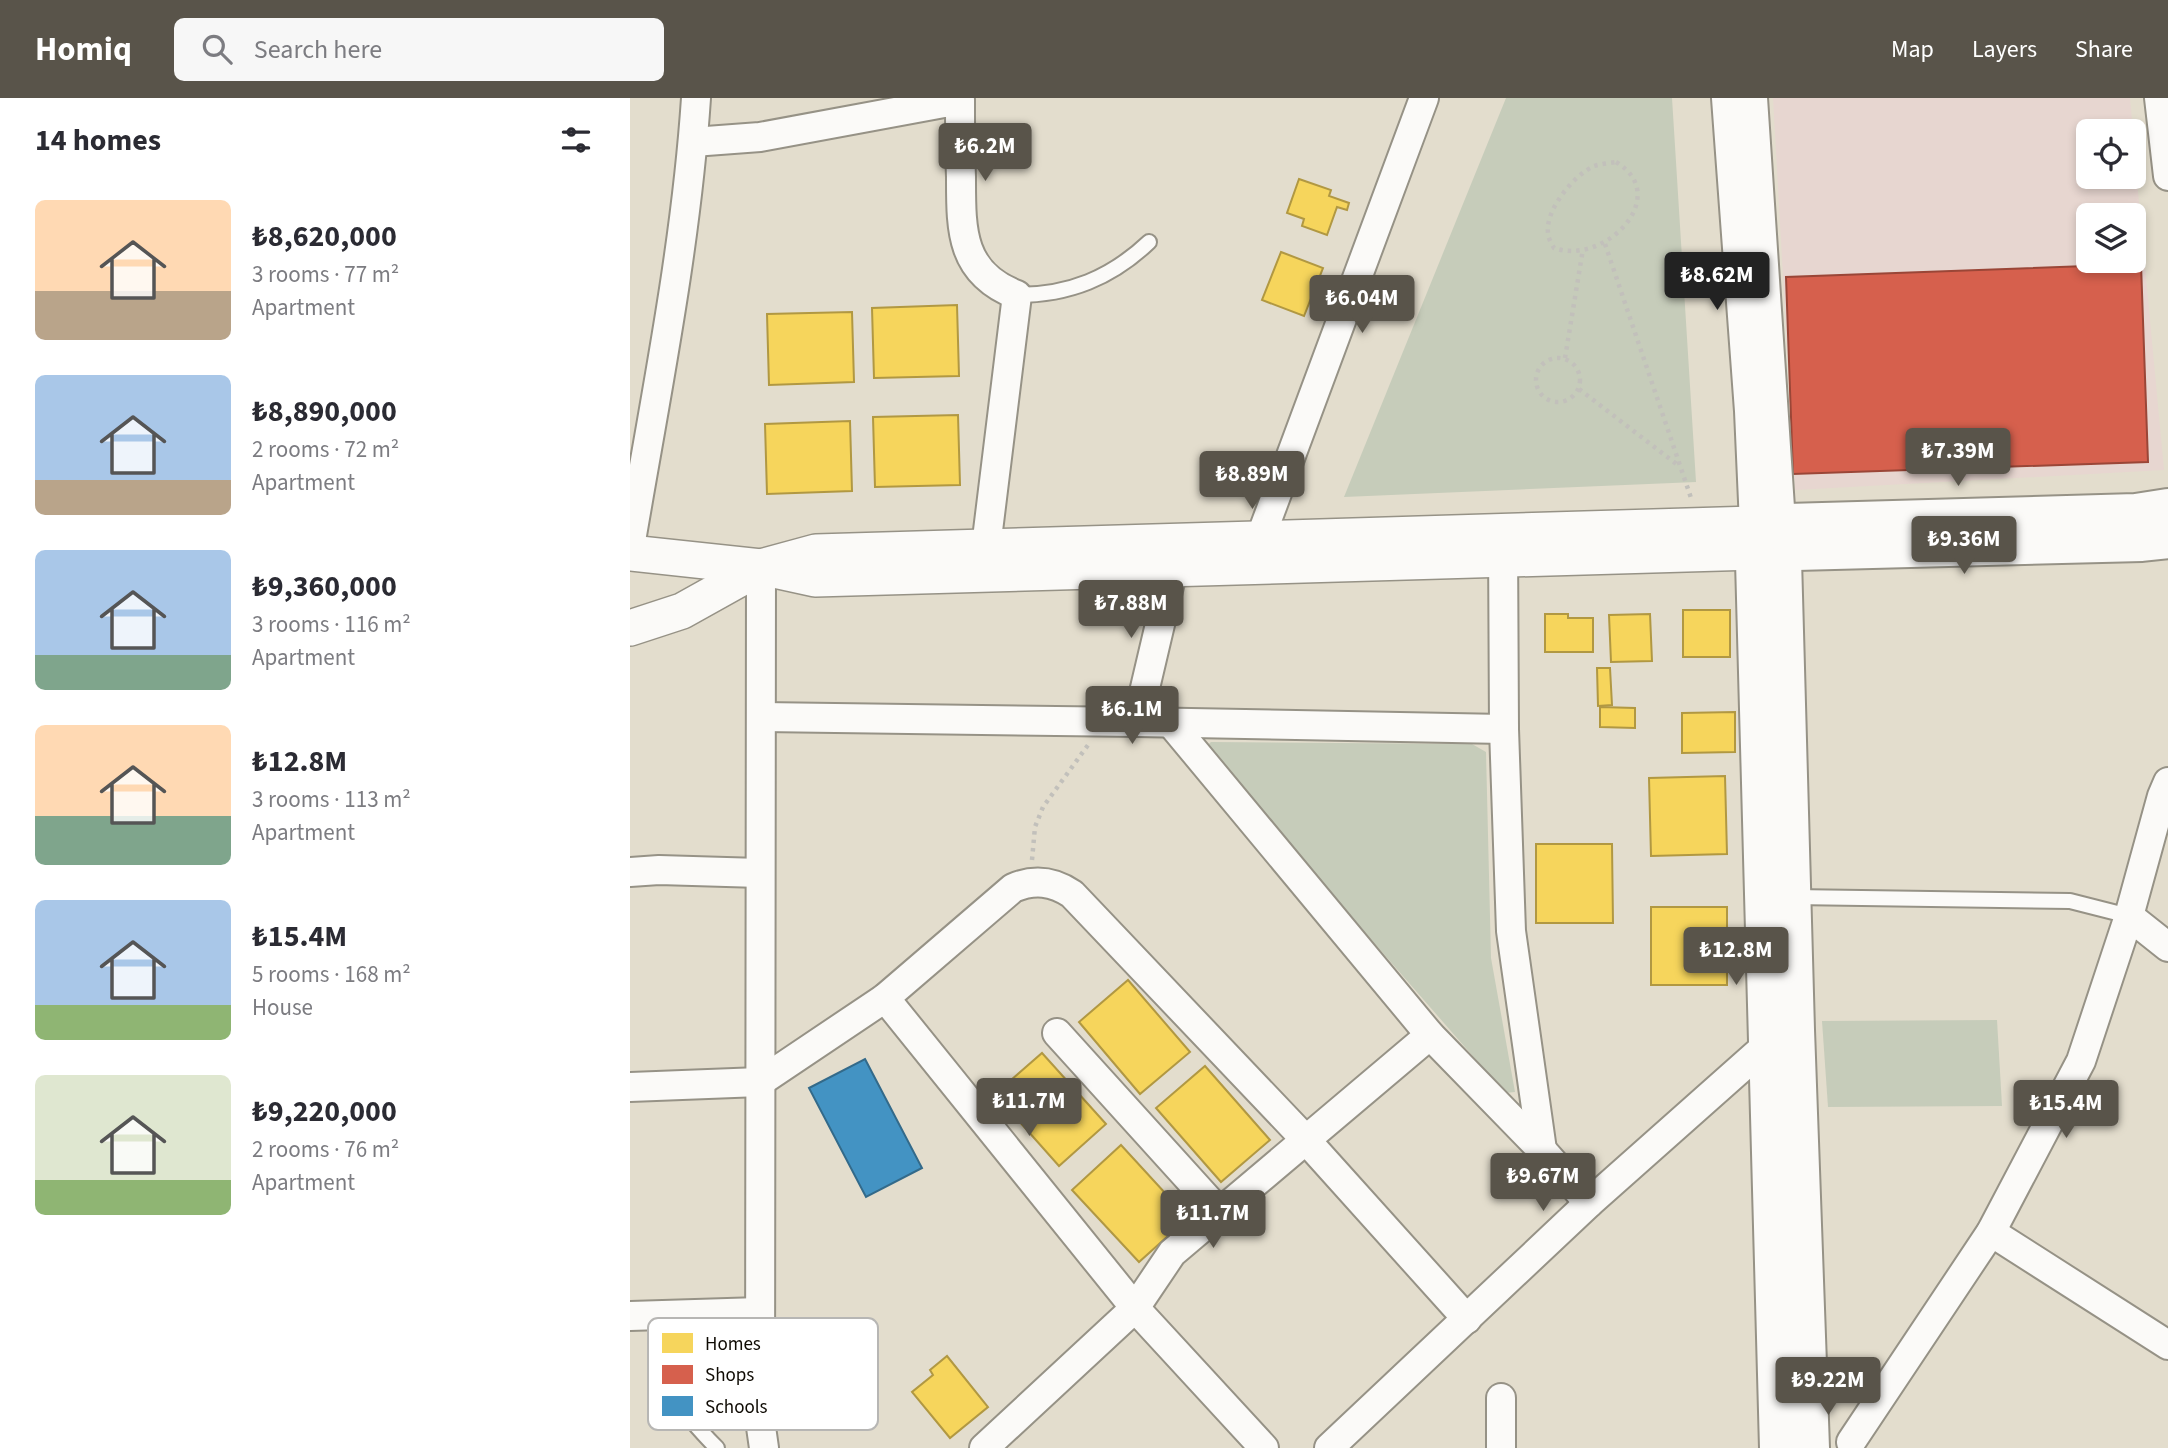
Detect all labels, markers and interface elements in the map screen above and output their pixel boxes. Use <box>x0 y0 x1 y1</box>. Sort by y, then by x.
search box <box>174 18 664 81</box>
text: Homiq <box>35 26 132 73</box>
icon: search <box>198 30 236 68</box>
text: Search here <box>254 31 382 68</box>
text: Map <box>1891 32 1934 67</box>
text: Layers <box>1972 32 2037 67</box>
text: Share <box>2075 32 2133 67</box>
text: 14 homes <box>35 119 161 162</box>
map controls <box>2076 119 2146 273</box>
button: locate <box>2076 119 2146 189</box>
icon: filters <box>557 121 595 159</box>
pin: ₺6.2M <box>936 123 1034 183</box>
text: ₺6.2M <box>955 129 1015 162</box>
button: layers <box>2076 203 2146 273</box>
text: ₺8,620,000 <box>252 215 397 258</box>
icon: home <box>91 228 175 312</box>
pin: ₺8.62M <box>1660 252 1774 312</box>
text: 3 rooms · 77 m² <box>252 258 399 291</box>
text: ₺8.62M <box>1680 258 1754 291</box>
pin: ₺6.04M <box>1305 275 1419 335</box>
text: ₺6.04M <box>1325 281 1399 314</box>
text: Apartment <box>252 291 355 324</box>
text: ₺8,890,000 <box>252 390 397 433</box>
icon: home <box>91 403 175 487</box>
pin: ₺7.39M <box>1901 428 2015 488</box>
text: 2 rooms · 72 m² <box>252 433 399 466</box>
text: ₺7.39M <box>1921 434 1995 467</box>
pin: ₺8.89M <box>1195 452 1309 511</box>
text: ₺8.89M <box>1215 457 1289 490</box>
text: Apartment <box>252 466 355 499</box>
pin: ₺9.36M <box>1907 517 2021 576</box>
text: ₺9.36M <box>1927 522 2001 555</box>
text: ₺9,360,000 <box>252 565 397 608</box>
icon: home <box>91 578 175 662</box>
pin: ₺7.88M <box>1074 580 1188 640</box>
text: ₺7.88M <box>1094 586 1168 619</box>
text: 3 rooms · 116 m² <box>252 608 411 641</box>
text: Apartment <box>252 641 355 674</box>
pin: ₺6.1M <box>1083 686 1181 746</box>
text: ₺6.1M <box>1102 692 1162 725</box>
text: ₺12.8M <box>252 740 347 783</box>
icon: home <box>91 753 175 837</box>
text: 3 rooms · 113 m² <box>252 783 411 816</box>
text: Apartment <box>252 816 355 849</box>
text: ₺15.4M <box>252 915 347 958</box>
icon: home <box>91 928 175 1012</box>
pin: ₺12.8M <box>1679 928 1793 987</box>
text: ₺12.8M <box>1699 933 1773 966</box>
text: 5 rooms · 168 m² <box>252 958 411 991</box>
text: House <box>252 991 313 1024</box>
pin: ₺11.7M <box>972 1079 1086 1138</box>
pin: ₺15.4M <box>2009 1080 2123 1140</box>
text: ₺11.7M <box>992 1084 1066 1117</box>
text: ₺15.4M <box>2029 1086 2103 1119</box>
text: ₺9,220,000 <box>252 1090 397 1133</box>
icon: home <box>91 1103 175 1187</box>
text: 2 rooms · 76 m² <box>252 1133 399 1166</box>
pin: ₺9.67M <box>1486 1154 1600 1213</box>
text: ₺9.67M <box>1506 1159 1580 1192</box>
text: Apartment <box>252 1166 355 1199</box>
pin: ₺11.7M <box>1156 1190 1270 1250</box>
text: ₺11.7M <box>1176 1196 1250 1229</box>
legend <box>648 1318 878 1430</box>
text: Homes <box>705 1331 761 1358</box>
pin: ₺9.22M <box>1771 1358 1885 1417</box>
text: Shops <box>705 1362 754 1389</box>
text: ₺9.22M <box>1791 1363 1865 1396</box>
text: Schools <box>705 1394 768 1421</box>

